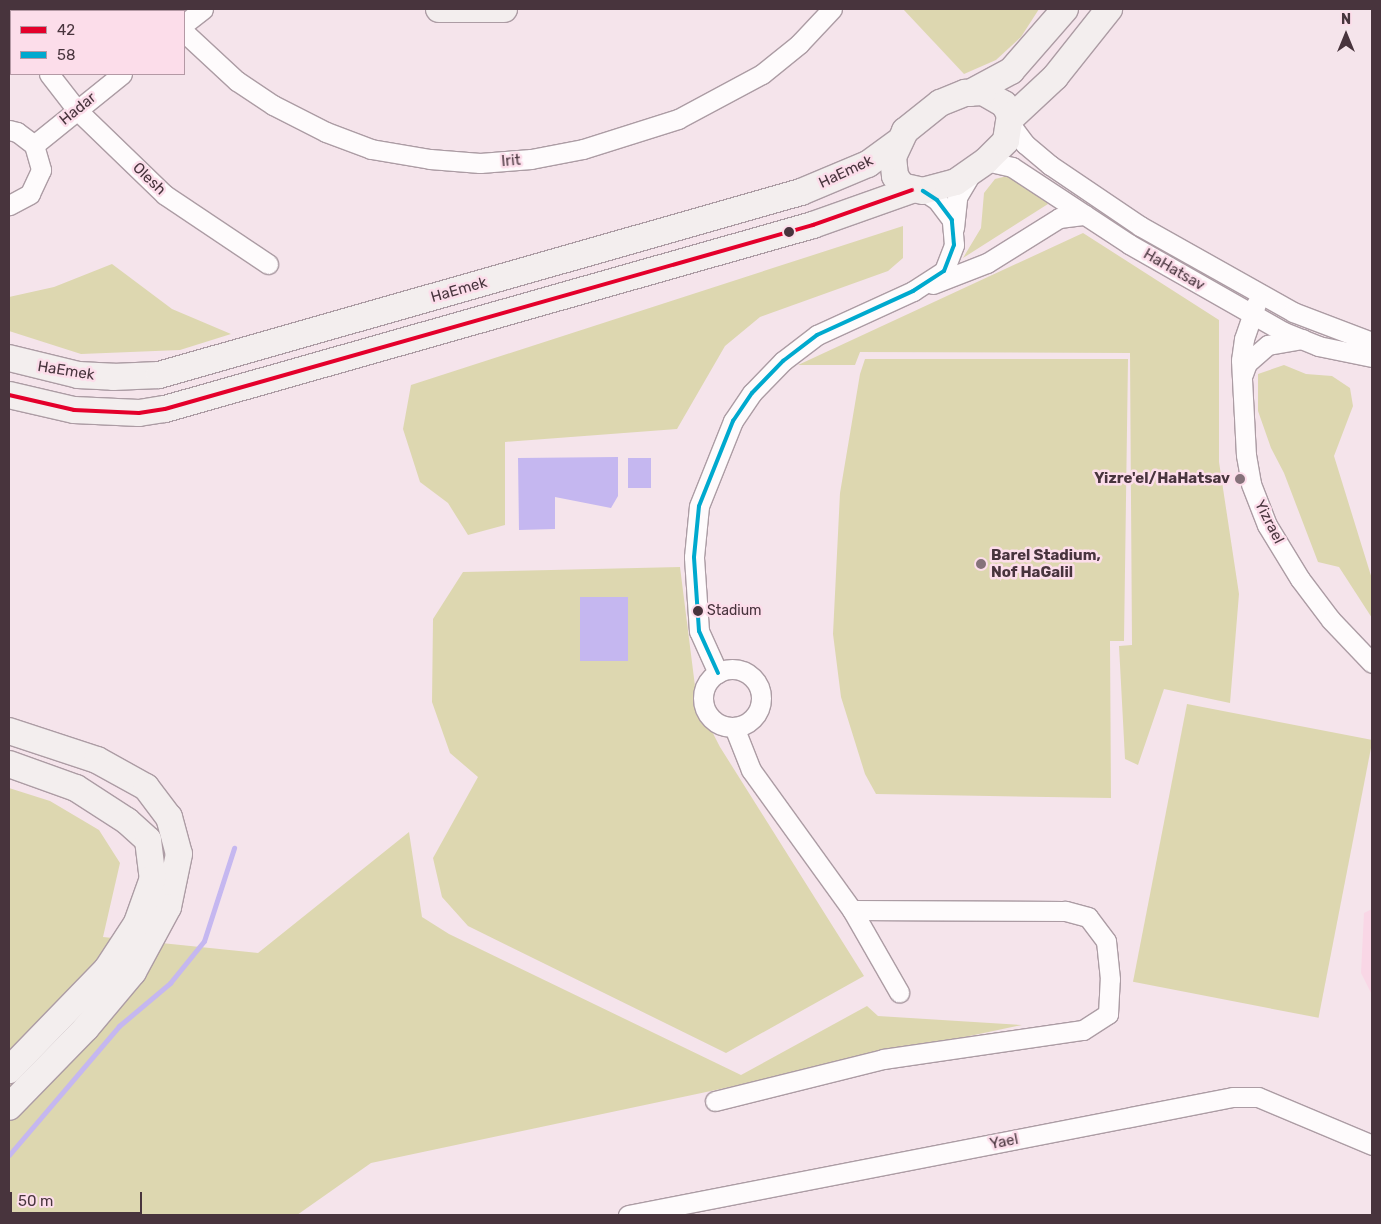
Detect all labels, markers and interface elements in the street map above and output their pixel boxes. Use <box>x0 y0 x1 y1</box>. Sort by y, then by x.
legend <box>10 10 185 75</box>
north arrow <box>1321 10 1371 60</box>
text: N <box>1341 11 1351 28</box>
text: 42 <box>57 21 75 39</box>
text: 58 <box>57 46 75 64</box>
street label: Hadar <box>56 89 100 129</box>
street label: Irit <box>501 151 521 171</box>
street label: HaEmek <box>816 152 876 192</box>
street label: Olesh <box>129 159 169 199</box>
unlabelled marker <box>784 227 794 237</box>
street label: HaHatsav <box>1140 245 1208 295</box>
street label: HaEmek <box>429 273 489 307</box>
street label: HaEmek <box>36 358 96 384</box>
place label: Yizre'el/HaHatsav <box>1094 470 1230 488</box>
marker: Yizre'el/HaHatsav <box>1234 473 1246 485</box>
street label: Yizrael <box>1250 497 1288 547</box>
place label: Barel Stadium, Nof HaGalil <box>991 546 1101 581</box>
marker: Barel Stadium, Nof HaGalil <box>975 558 987 570</box>
place label: Stadium <box>707 603 762 619</box>
marker: Stadium <box>693 606 703 616</box>
street label: Yael <box>988 1130 1020 1154</box>
scale bar <box>12 1182 145 1214</box>
text: 50 m <box>18 1192 53 1210</box>

